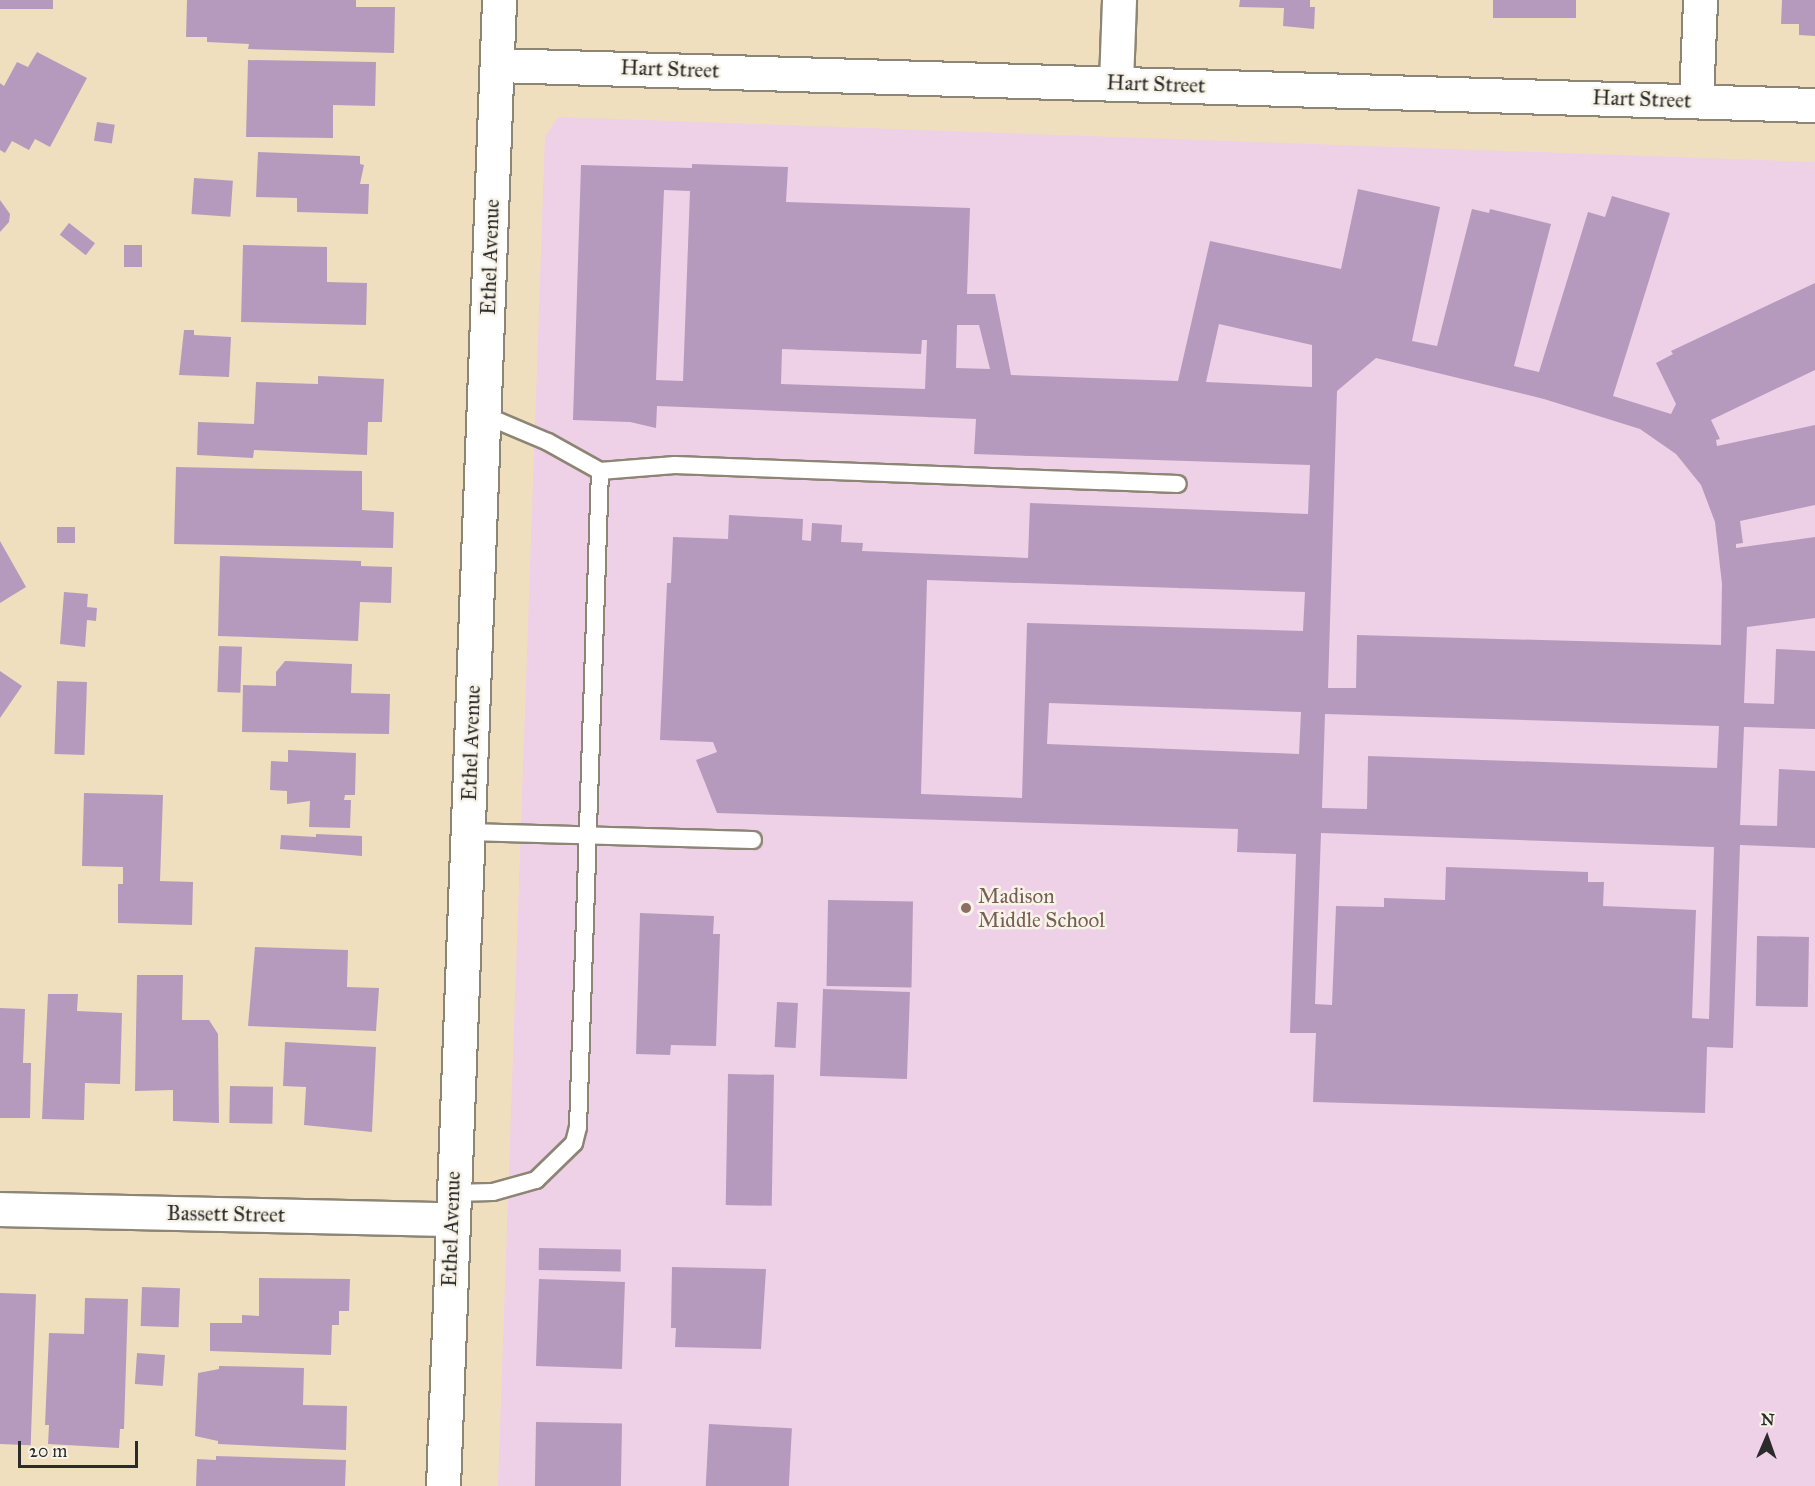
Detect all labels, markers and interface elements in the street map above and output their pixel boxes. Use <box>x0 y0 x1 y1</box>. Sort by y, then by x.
street label: Hart Street <box>620 55 720 83</box>
street label: Hart Street <box>1106 70 1206 98</box>
street label: Hart Street <box>1592 85 1692 113</box>
street label: Ethel Avenue <box>475 199 505 315</box>
street label: Ethel Avenue <box>456 685 486 801</box>
place label: Madison Middle School <box>978 883 1105 933</box>
marker: Madison Middle School <box>959 901 973 915</box>
street label: Ethel Avenue <box>436 1171 466 1287</box>
street label: Bassett Street <box>167 1200 285 1228</box>
north arrow <box>1737 1408 1797 1468</box>
text: N <box>1761 1410 1775 1429</box>
scale bar <box>21 1429 141 1467</box>
text: 20 m <box>29 1440 67 1462</box>

